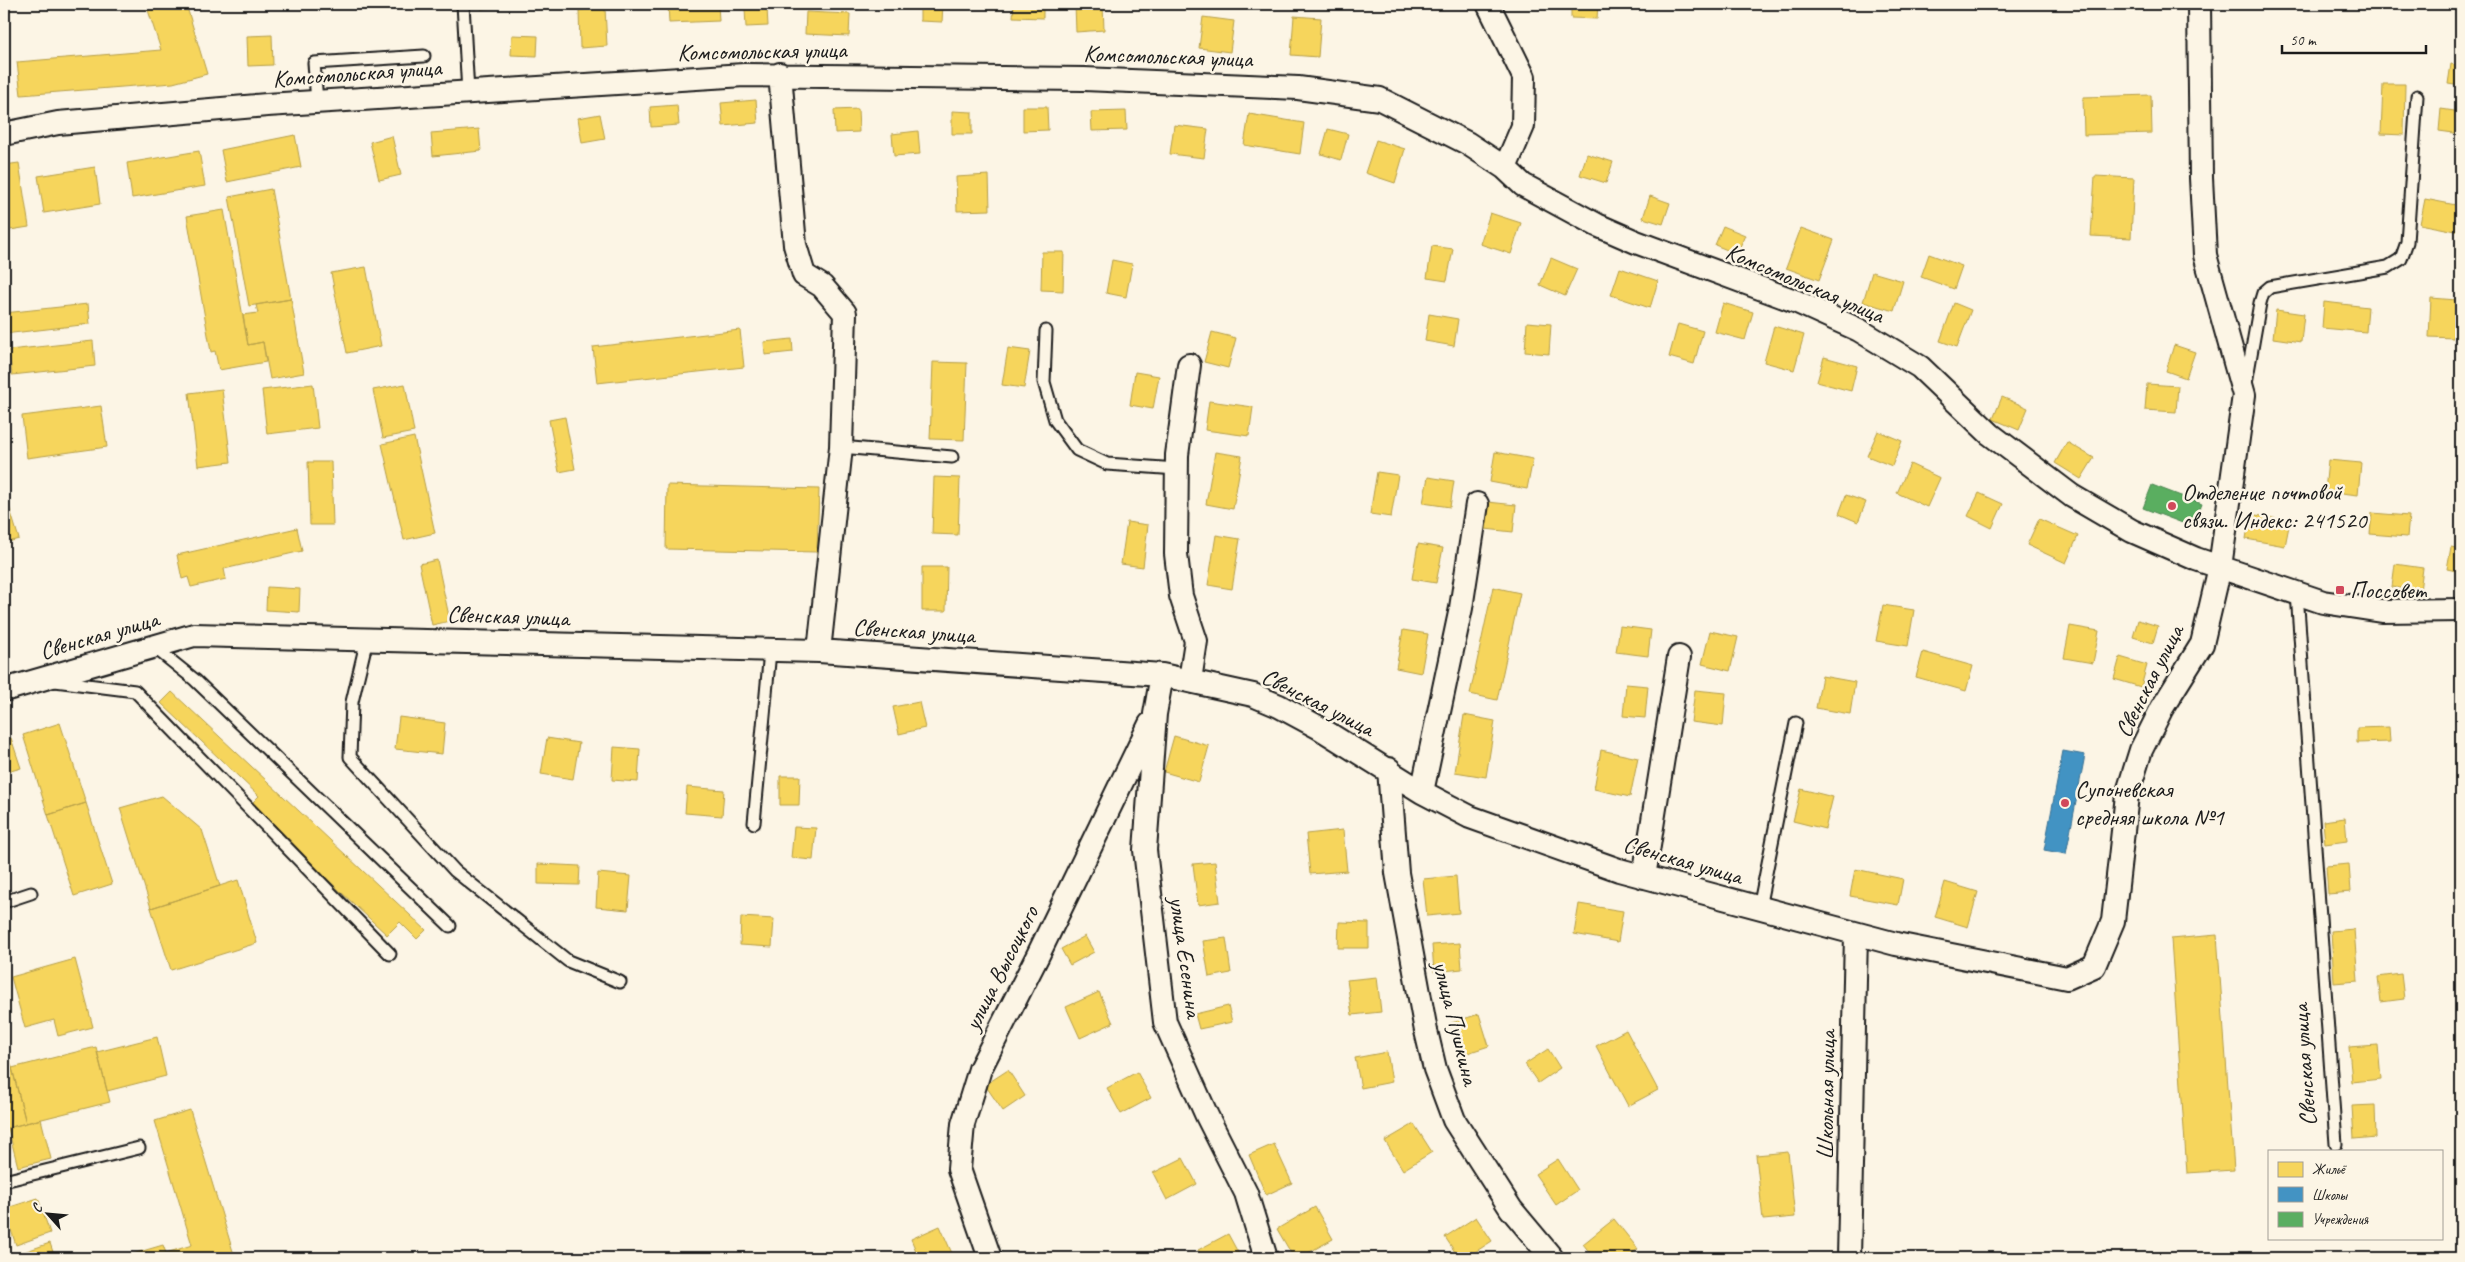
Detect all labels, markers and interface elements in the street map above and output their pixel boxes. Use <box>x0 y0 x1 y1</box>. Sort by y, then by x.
scale bar <box>2282 22 2426 54</box>
text: 50 m <box>2290 31 2317 50</box>
street label: Комсомольская улица <box>677 35 848 67</box>
street label: Комсомольская улица <box>1083 38 1254 74</box>
street label: Комсомольская улица <box>272 52 444 94</box>
street label: Комсомольская улица <box>1721 236 1890 330</box>
place label: Отделение почтовой связи. Индекс: 241520 <box>2182 477 2369 535</box>
marker: Отделение почтовой связи. Индекс: 241520 <box>2166 500 2178 512</box>
place label: Поссовет <box>2350 575 2428 605</box>
marker: Поссовет <box>2334 584 2346 596</box>
street label: Свенская улица <box>446 599 572 633</box>
street label: Свенская улица <box>36 603 164 666</box>
street label: Свенская улица <box>852 612 978 650</box>
street label: Свенская улица <box>2108 618 2191 742</box>
street label: Свенская улица <box>1257 661 1381 744</box>
place label: Супоневская средняя школа №1 <box>2075 774 2225 832</box>
marker: Супоневская средняя школа №1 <box>2059 797 2071 809</box>
street label: Свенская улица <box>1620 829 1748 892</box>
street label: улица Есенина <box>1162 893 1210 1022</box>
street label: улица Высоцкого <box>956 899 1046 1037</box>
street label: улица Пушкина <box>1426 956 1486 1090</box>
street label: Свенская улица <box>2285 1001 2323 1127</box>
street label: Школьная улица <box>1810 1028 1842 1160</box>
legend <box>2268 1150 2442 1240</box>
text: Жильё <box>2312 1160 2347 1179</box>
text: Школы <box>2312 1186 2348 1205</box>
north arrow <box>22 1190 72 1240</box>
text: С <box>28 1200 47 1215</box>
text: Учреждения <box>2312 1210 2369 1229</box>

